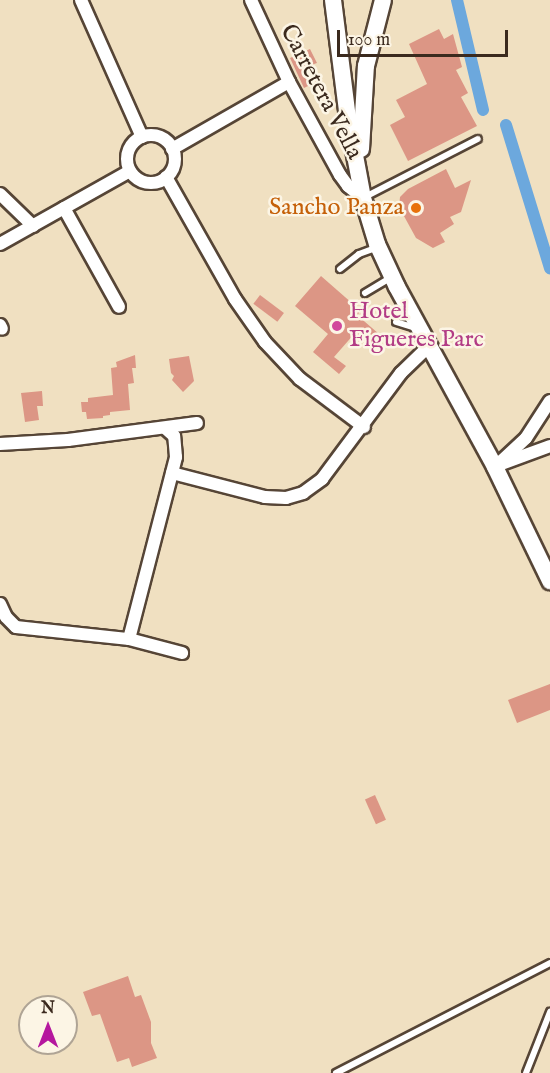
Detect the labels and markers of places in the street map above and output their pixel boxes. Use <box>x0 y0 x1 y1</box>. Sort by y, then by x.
place label: Sancho Panza <box>269 194 404 222</box>
marker: Sancho Panza <box>409 201 423 215</box>
place label: Hotel Figueres Parc <box>349 298 484 354</box>
marker: Hotel Figueres Parc <box>330 319 344 333</box>

